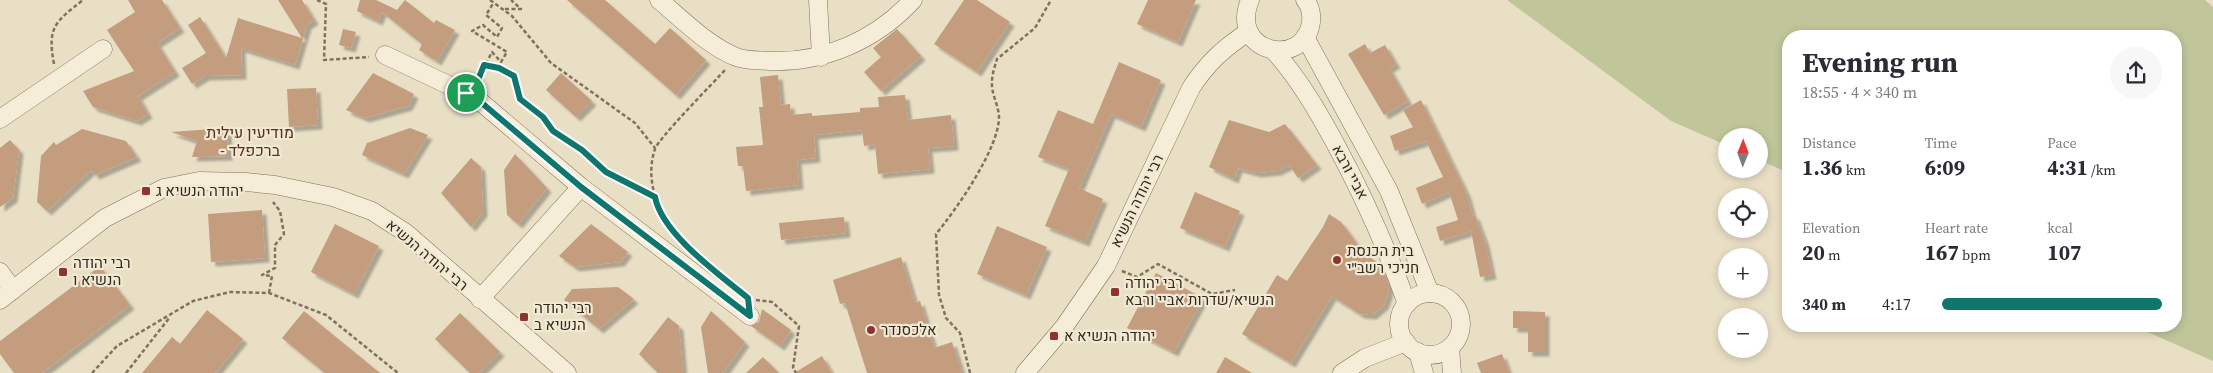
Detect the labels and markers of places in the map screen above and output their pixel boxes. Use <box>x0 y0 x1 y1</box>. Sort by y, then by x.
pin <box>445 72 487 114</box>
place label: יהודה הנשיא ג <box>156 180 244 201</box>
marker: יהודה הנשיא ג <box>140 185 152 197</box>
place label: בית הכנסת חניכי רשב"י <box>1347 240 1419 278</box>
place label: רבי יהודה הנשיא ו <box>73 252 131 290</box>
marker: בית הכנסת חניכי רשב"י <box>1331 254 1343 266</box>
marker: רבי יהודה הנשיא ו <box>57 266 69 278</box>
place label: רבי יהודה הנשיא/שדרות אביי ורבא <box>1125 272 1274 310</box>
marker: רבי יהודה הנשיא/שדרות אביי ורבא <box>1109 286 1121 298</box>
place label: רבי יהודה הנשיא ב <box>534 297 592 335</box>
marker: רבי יהודה הנשיא ב <box>518 311 530 323</box>
place label: אלכסנדר <box>881 319 937 340</box>
marker: אלכסנדר <box>865 324 877 336</box>
place label: יהודה הנשיא א <box>1064 325 1155 346</box>
marker: יהודה הנשיא א <box>1048 330 1060 342</box>

